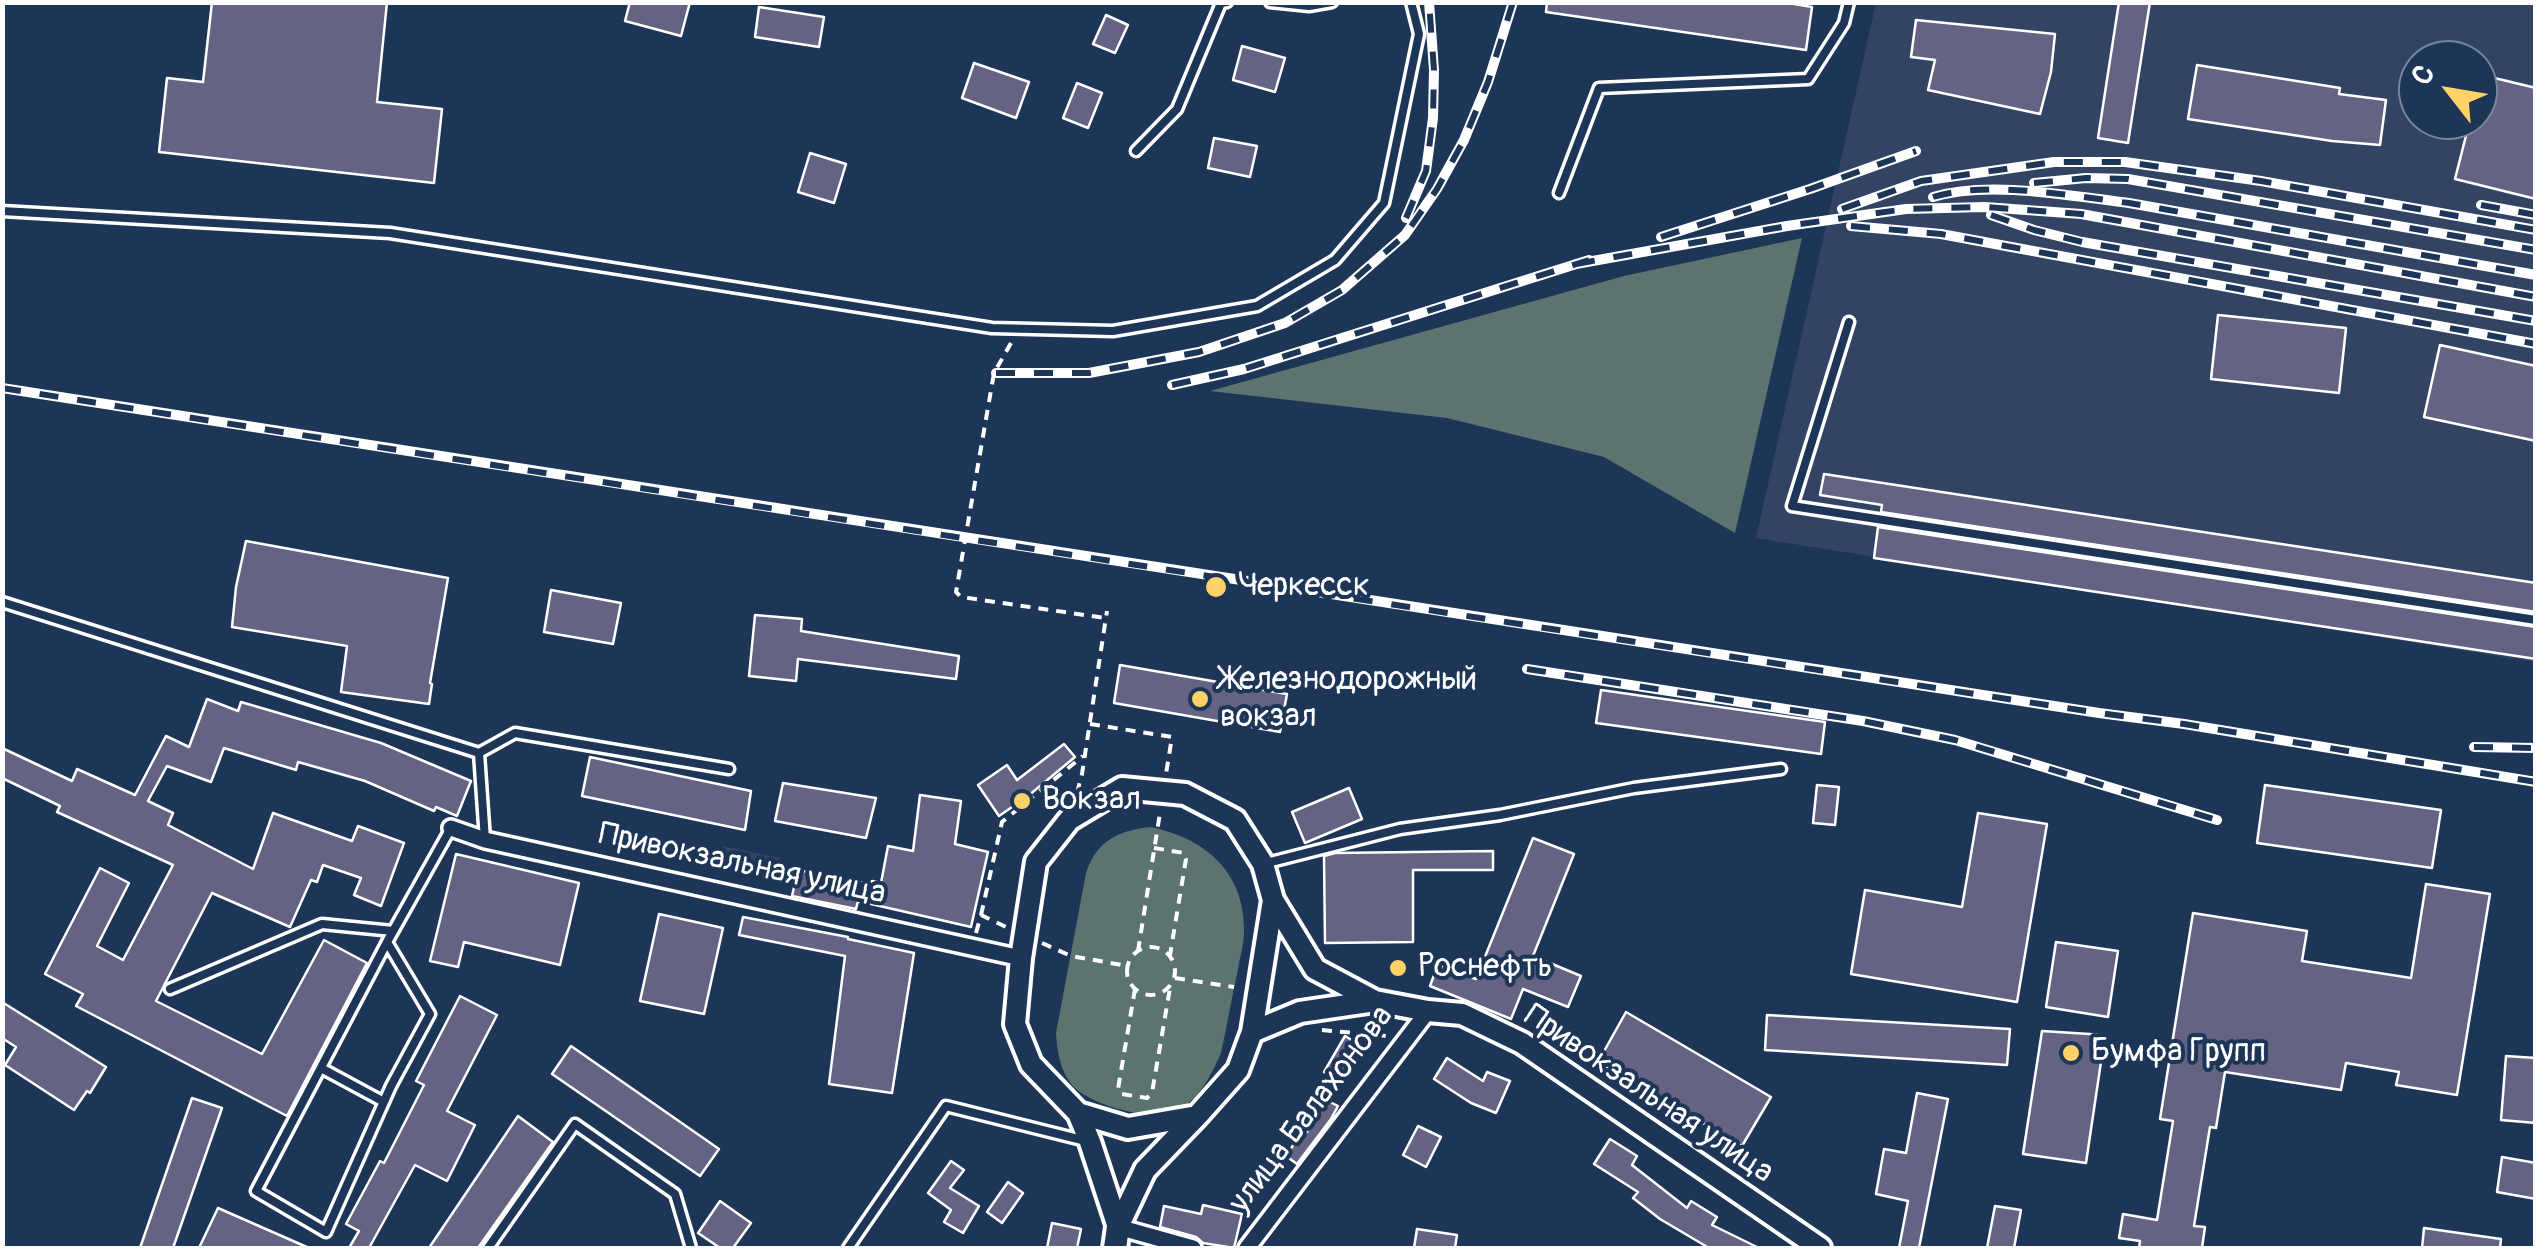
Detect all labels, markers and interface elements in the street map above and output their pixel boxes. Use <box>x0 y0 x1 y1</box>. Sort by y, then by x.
north arrow <box>2398 40 2498 140</box>
text: С <box>2404 59 2443 92</box>
place label: Черкесск <box>1238 568 1369 606</box>
marker: Черкесск <box>1203 574 1229 600</box>
place label: Железнодорожный вокзал <box>1220 662 1477 737</box>
marker: Железнодорожный вокзал <box>1189 688 1211 710</box>
place label: Вокзал <box>1042 782 1141 820</box>
marker: Вокзал <box>1011 790 1033 812</box>
street label: Привокзальная улица <box>595 816 889 914</box>
place label: Роснефть <box>1418 949 1552 987</box>
marker: Роснефть <box>1387 957 1409 979</box>
street label: Привокзальная улица <box>1516 997 1780 1193</box>
street label: улица Балахонова <box>1222 999 1402 1221</box>
place label: Бумфа Групп <box>2091 1034 2266 1072</box>
marker: Бумфа Групп <box>2060 1042 2082 1064</box>

